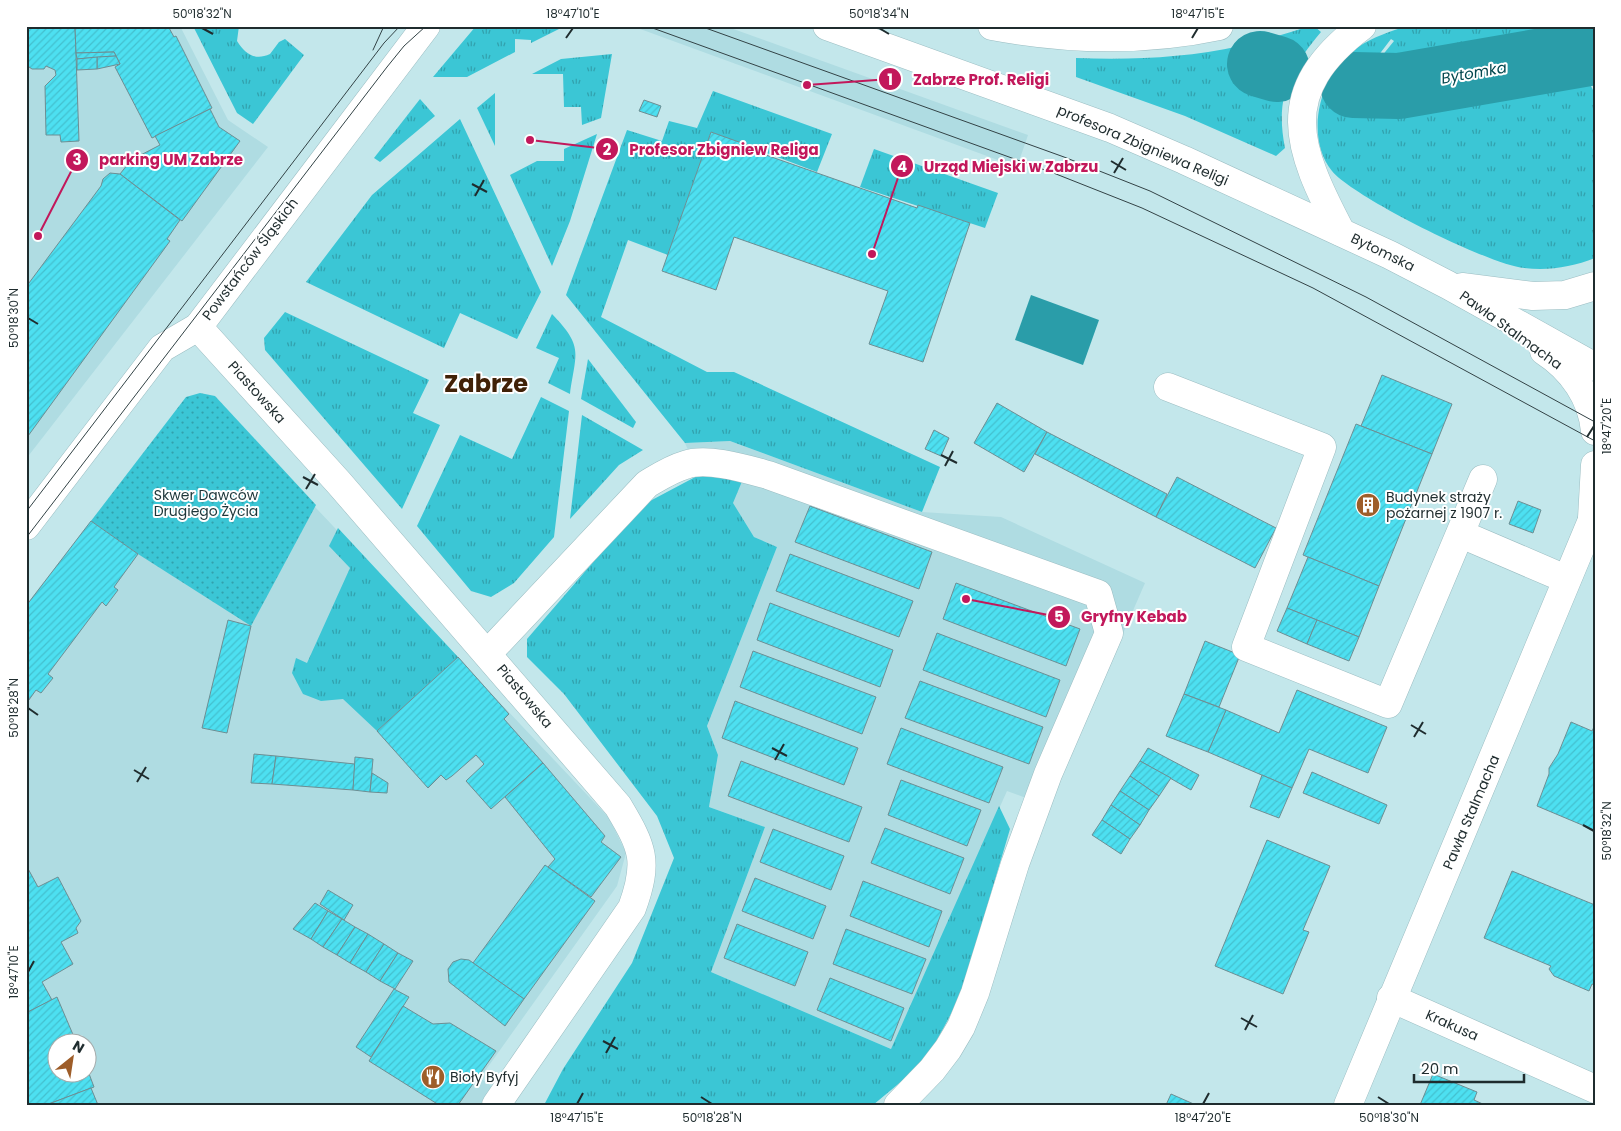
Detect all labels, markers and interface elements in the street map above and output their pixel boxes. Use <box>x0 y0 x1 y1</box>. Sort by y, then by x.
text: 50°18'32"N <box>172 5 232 22</box>
text: 18°47'10"E <box>546 5 600 22</box>
text: 50°18'34"N <box>849 5 909 22</box>
text: 18°47'15"E <box>1171 5 1225 22</box>
water label: Bytomka <box>1440 56 1508 89</box>
callout: Zabrze Prof. Religi <box>878 64 1059 94</box>
text: 1 <box>887 69 893 90</box>
text: Zabrze Prof. Religi <box>913 69 1049 90</box>
street label: profesora Zbigniewa Religi <box>1054 100 1232 190</box>
callout: Profesor Zbigniew Religa <box>594 134 828 164</box>
text: 2 <box>603 139 612 160</box>
text: Profesor Zbigniew Religa <box>629 139 819 160</box>
callout: parking UM Zabrze <box>64 145 253 175</box>
text: 3 <box>72 149 82 170</box>
text: parking UM Zabrze <box>99 149 243 170</box>
callout: Urząd Miejski w Zabrzu <box>889 151 1109 181</box>
text: 4 <box>897 156 907 177</box>
text: Urząd Miejski w Zabrzu <box>924 156 1098 177</box>
street label: Powstańców Śląskich <box>197 194 303 324</box>
street label: Bytomska <box>1348 228 1418 276</box>
street label: Pawła Stalmacha <box>1455 286 1567 374</box>
text: 50°18'30"N <box>5 288 22 348</box>
street label: Piastowska <box>224 356 290 428</box>
district label: Zabrze <box>444 367 528 400</box>
text: 18°47'20"E <box>1598 398 1615 454</box>
park label: Skwer Dawców Drugiego Życia <box>154 485 259 521</box>
place label: Budynek straży pożarnej z 1907 r. <box>1386 487 1502 523</box>
building icon: Budynek straży pożarnej z 1907 r. <box>1355 492 1381 518</box>
callout: Gryfny Kebab <box>1046 602 1197 632</box>
text: 5 <box>1054 606 1064 627</box>
text: Gryfny Kebab <box>1081 606 1187 627</box>
street label: Piastowska <box>492 660 558 732</box>
text: 50°18'28"N <box>5 678 22 738</box>
street label: Pawła Stalmacha <box>1438 752 1504 872</box>
text: 50°18'32"N <box>1598 801 1615 861</box>
text: 18°47'10"E <box>5 945 22 999</box>
street label: Krakusa <box>1422 1004 1482 1046</box>
north arrow <box>48 1034 98 1084</box>
text: N <box>69 1035 88 1058</box>
scale bar <box>1414 1051 1524 1083</box>
text: 20 m <box>1421 1058 1459 1079</box>
restaurant icon: Bioły Byfyj <box>420 1064 446 1090</box>
place label: Bioły Byfyj <box>450 1067 519 1087</box>
text: 18°47'15"E <box>550 1109 604 1126</box>
text: 50°18'28"N <box>682 1109 742 1126</box>
text: 18°47'20"E <box>1175 1109 1231 1126</box>
text: 50°18'30"N <box>1359 1109 1419 1126</box>

